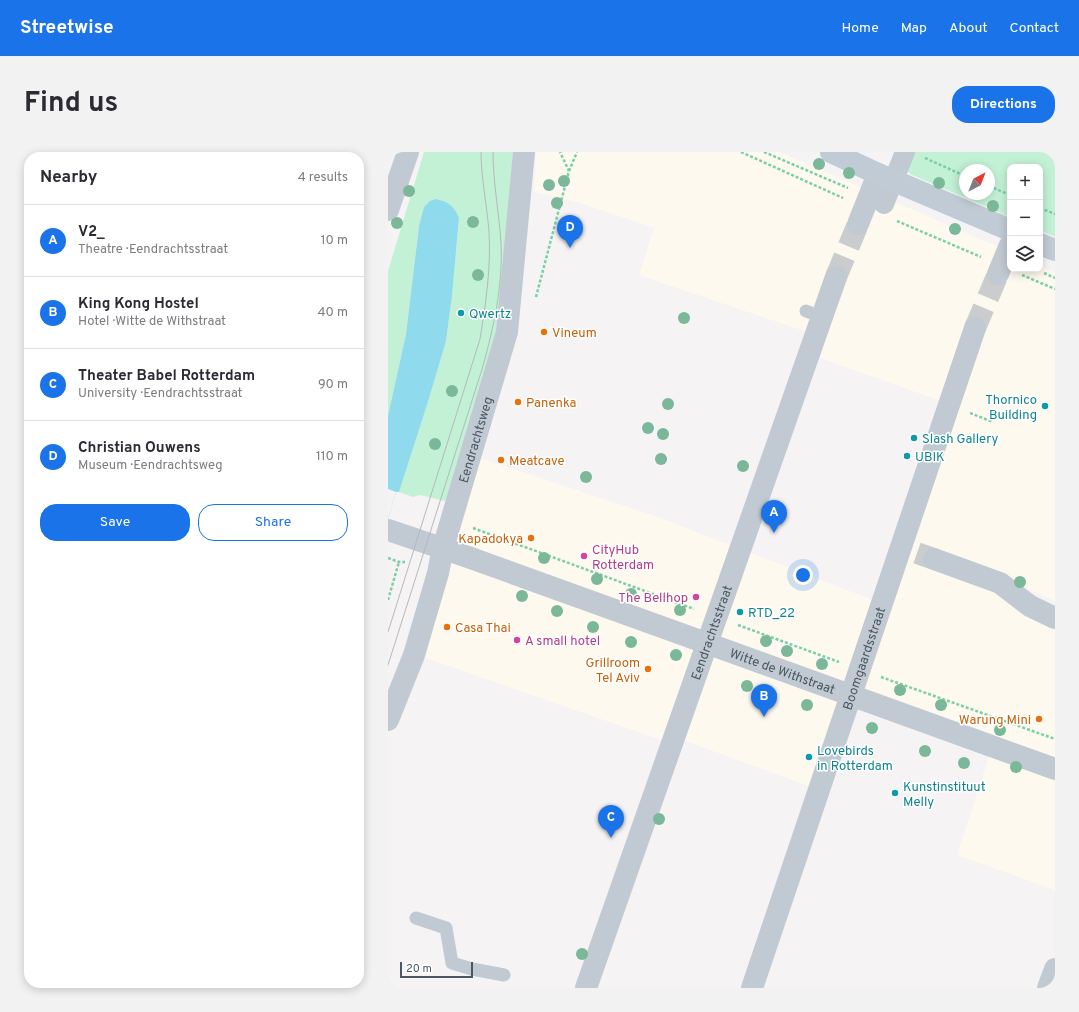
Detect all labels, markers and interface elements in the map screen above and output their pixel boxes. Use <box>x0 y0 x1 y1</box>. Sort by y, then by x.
text: Streetwise <box>20 16 113 40</box>
text: Home <box>842 20 879 37</box>
text: Map <box>901 20 927 37</box>
text: About <box>949 20 988 37</box>
text: Contact <box>1010 20 1059 37</box>
text: Find us <box>24 86 118 122</box>
button: Directions <box>952 86 1055 123</box>
north arrow <box>959 164 995 200</box>
map controls <box>1007 164 1043 272</box>
button: + <box>1007 164 1043 200</box>
text: Nearby <box>40 167 97 189</box>
text: 4 results <box>298 170 348 186</box>
button: − <box>1007 200 1043 236</box>
pin: D <box>557 215 583 248</box>
text: V2_ <box>78 223 105 242</box>
text: A <box>48 233 58 249</box>
text: 10 m <box>321 233 348 249</box>
button: layers <box>1007 236 1043 272</box>
text: Theatre · Eendrachtsstraat <box>78 242 228 258</box>
text: King Kong Hostel <box>78 295 199 314</box>
text: B <box>49 305 57 321</box>
text: 40 m <box>318 305 348 321</box>
place label: Qwertz <box>469 307 511 323</box>
marker: Qwertz <box>456 308 466 318</box>
text: Hotel · Witte de Withstraat <box>78 314 226 330</box>
place label: Vineum <box>552 326 597 342</box>
marker: Vineum <box>539 327 549 337</box>
text: Theater Babel Rotterdam <box>78 367 255 386</box>
text: C <box>49 377 57 393</box>
text: 90 m <box>318 377 348 393</box>
text: University · Eendrachtsstraat <box>78 386 243 402</box>
place label: Thornico Building <box>985 393 1037 424</box>
street label: Eendrachtsweg <box>457 395 497 485</box>
place label: Panenka <box>526 396 576 412</box>
marker: Panenka <box>513 397 523 407</box>
marker: Thornico Building <box>1040 401 1050 411</box>
place label: Slash Gallery <box>922 432 998 448</box>
marker: Slash Gallery <box>909 433 919 443</box>
text: Christian Ouwens <box>78 439 201 458</box>
text: D <box>48 449 58 465</box>
text: 110 m <box>316 449 348 465</box>
place label: UBIK <box>915 450 945 466</box>
marker: UBIK <box>902 451 912 461</box>
place label: Meatcave <box>509 454 565 470</box>
marker: Meatcave <box>496 455 506 465</box>
text: Museum · Eendrachtsweg <box>78 458 222 474</box>
pin: A <box>761 500 787 533</box>
button: Save <box>40 504 190 541</box>
button: Share <box>198 504 348 541</box>
place label: Kapadokya <box>458 532 523 548</box>
marker: Kapadokya <box>526 533 536 543</box>
place label: CityHub Rotterdam <box>592 543 654 574</box>
marker: CityHub Rotterdam <box>579 551 589 561</box>
your location <box>793 565 813 585</box>
street label: Eendrachtsstraat <box>689 583 737 683</box>
place label: The Bellhop <box>618 591 688 607</box>
marker: The Bellhop <box>691 592 701 602</box>
street label: Boomgaardsstraat <box>840 605 890 713</box>
place label: RTD_22 <box>748 606 795 622</box>
marker: RTD_22 <box>735 607 745 617</box>
place label: Casa Thai <box>455 621 511 637</box>
marker: Casa Thai <box>442 622 452 632</box>
place label: A small hotel <box>525 634 600 650</box>
marker: A small hotel <box>512 635 522 645</box>
street label: Witte de Withstraat <box>727 646 837 699</box>
place label: Grillroom Tel Aviv <box>586 656 640 687</box>
marker: Grillroom Tel Aviv <box>643 664 653 674</box>
pin: B <box>751 684 777 717</box>
place label: Warung Mini <box>959 713 1031 729</box>
marker: Warung Mini <box>1034 714 1044 724</box>
place label: Lovebirds in Rotterdam <box>817 744 893 775</box>
marker: Lovebirds in Rotterdam <box>804 752 814 762</box>
place label: Kunstinstituut Melly <box>903 780 986 811</box>
marker: Kunstinstituut Melly <box>890 788 900 798</box>
pin: C <box>598 805 624 838</box>
scale bar <box>400 960 473 979</box>
text: 20 m <box>406 962 432 976</box>

